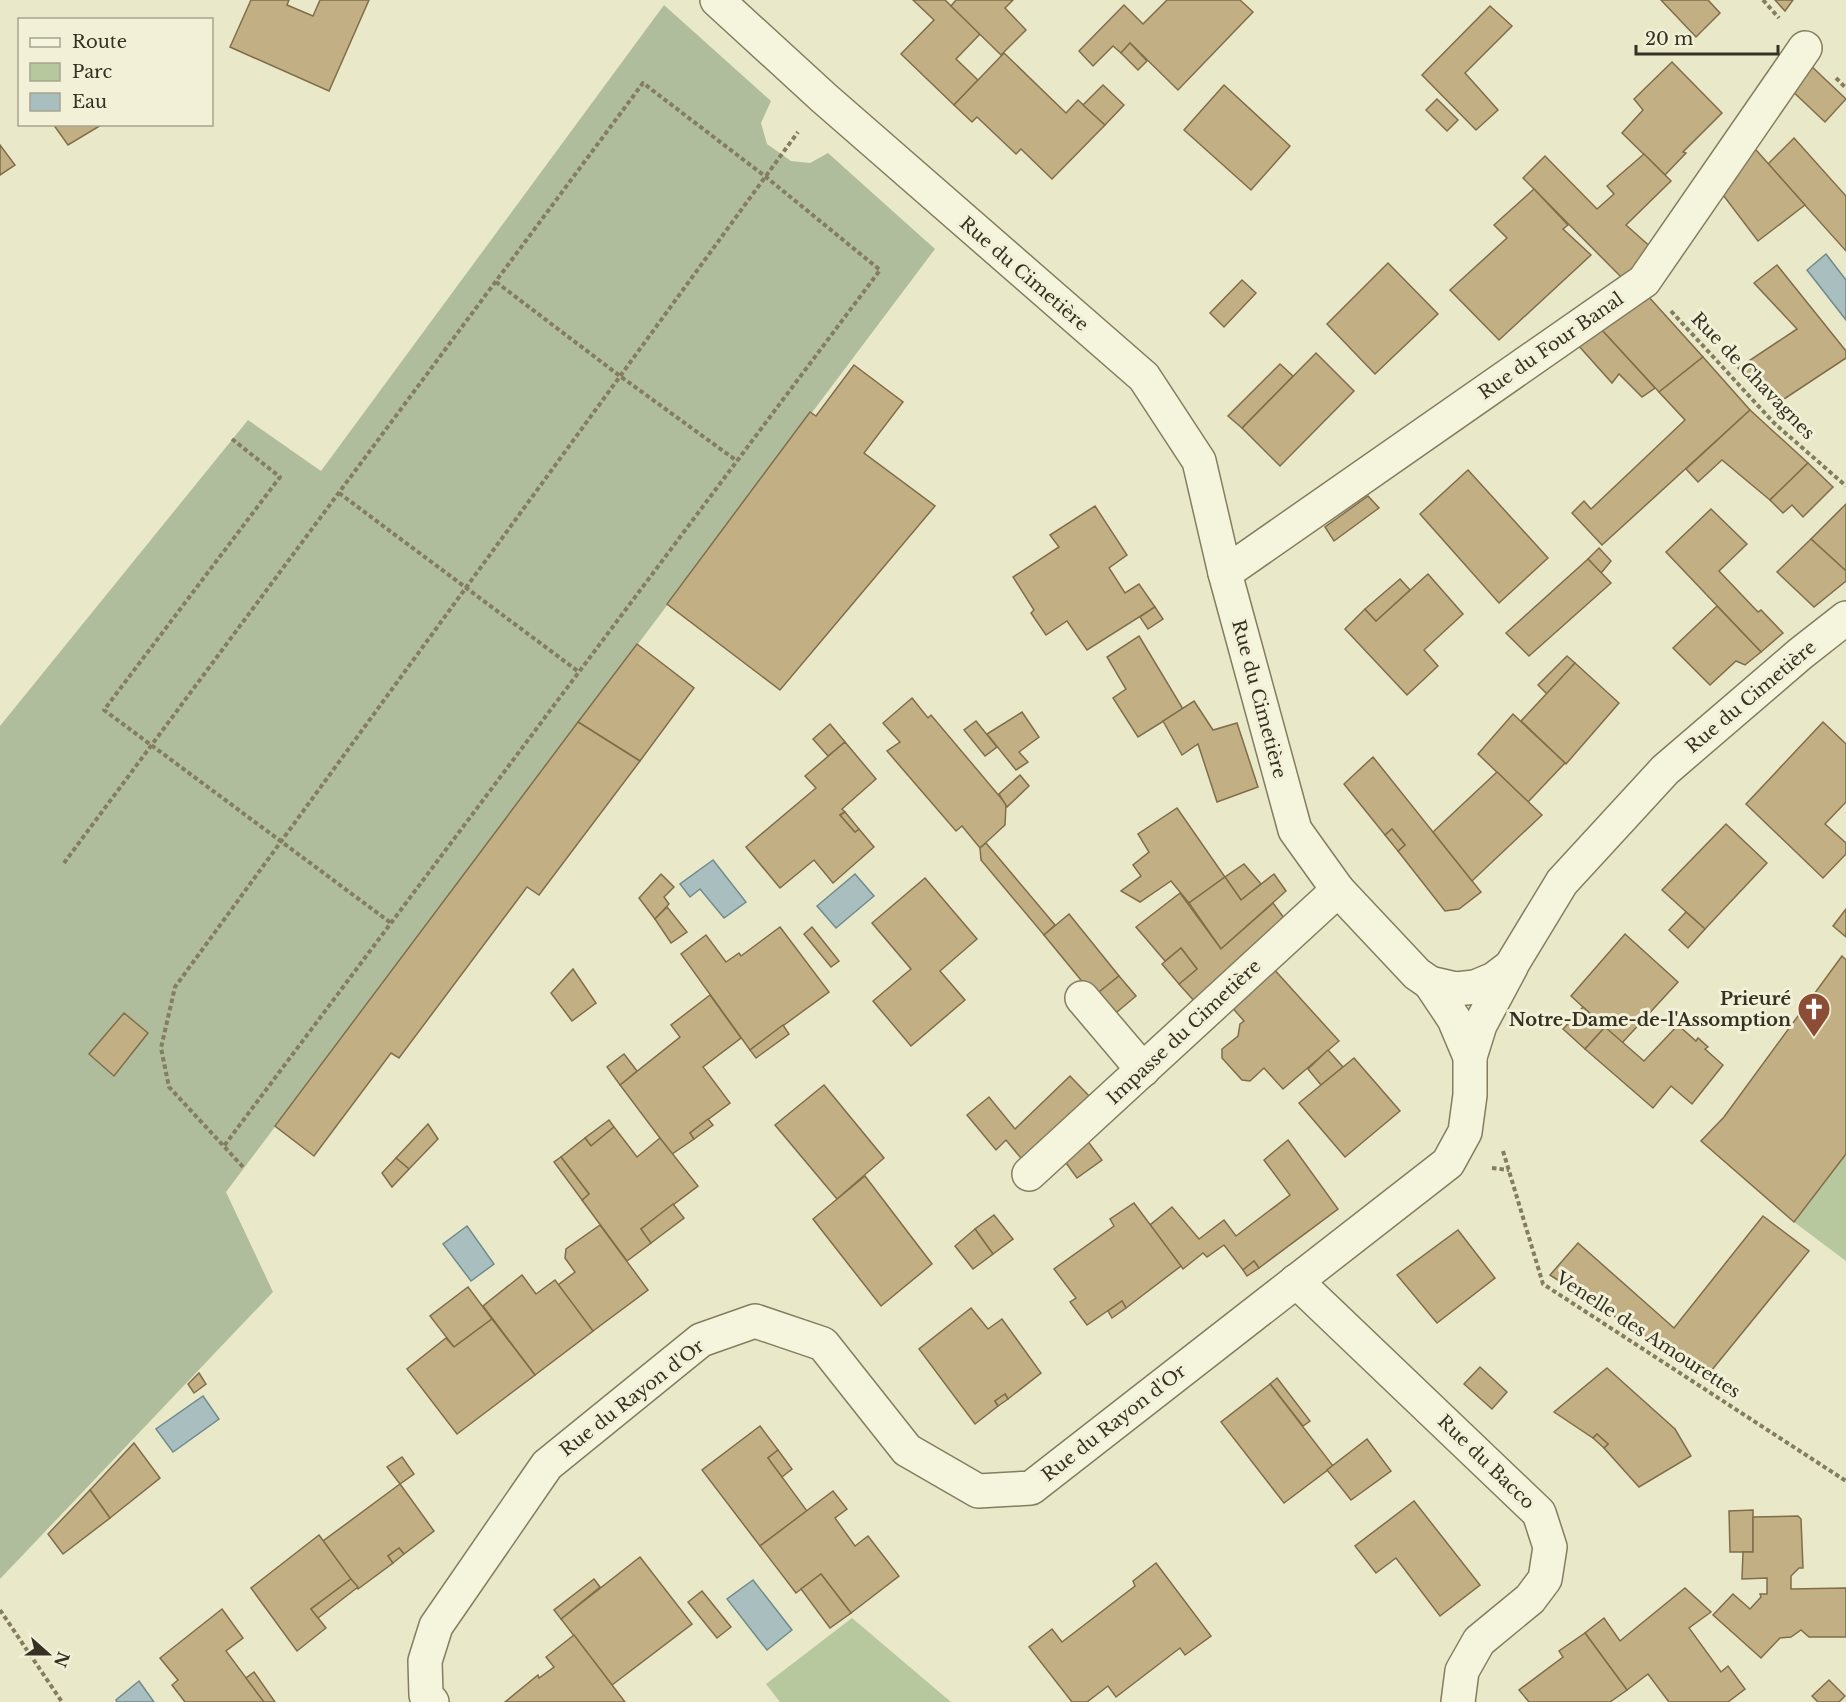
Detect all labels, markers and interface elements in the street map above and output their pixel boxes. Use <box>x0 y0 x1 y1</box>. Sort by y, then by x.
legend <box>18 18 213 126</box>
scale bar <box>1636 18 1778 56</box>
text: 20 m <box>1645 28 1693 50</box>
text: Route <box>72 31 127 53</box>
text: Parc <box>72 61 113 83</box>
text: Eau <box>72 91 107 113</box>
street label: Rue du Cimetière <box>955 212 1093 336</box>
street label: Rue du Four Banal <box>1474 288 1628 404</box>
street label: Rue de Chavagnes <box>1687 308 1819 444</box>
street label: Rue du Cimetière <box>1227 617 1291 781</box>
street label: Rue du Cimetière <box>1681 636 1821 758</box>
street label: Impasse du Cimetière <box>1103 955 1265 1109</box>
place label: Prieuré Notre-Dame-de-l'Assomption <box>1509 988 1791 1031</box>
church icon: Prieuré Notre-Dame-de-l'Assomption <box>1796 991 1832 1038</box>
street label: Venelle des Amourettes <box>1551 1266 1744 1403</box>
street label: Rue du Rayon d'Or <box>556 1335 709 1461</box>
street label: Rue du Rayon d'Or <box>1038 1360 1191 1486</box>
street label: Rue du Bacco <box>1433 1410 1539 1514</box>
north arrow <box>18 1624 78 1684</box>
text: N <box>50 1649 74 1670</box>

